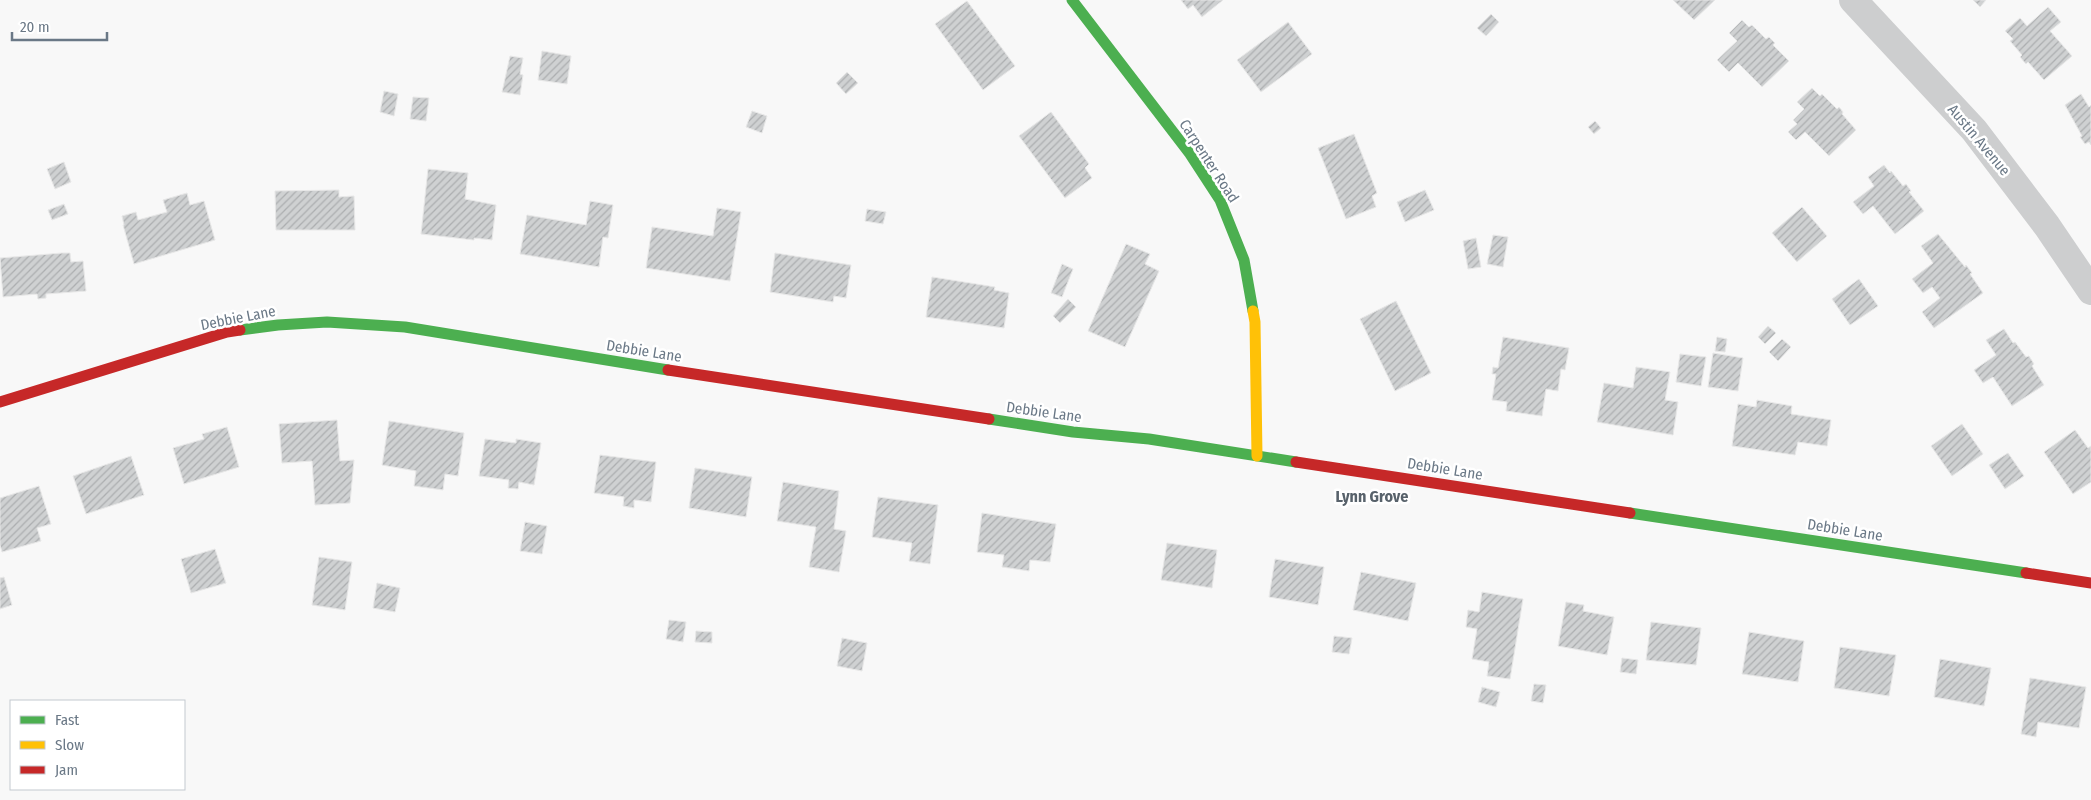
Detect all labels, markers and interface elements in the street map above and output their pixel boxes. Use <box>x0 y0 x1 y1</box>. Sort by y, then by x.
scale bar <box>12 10 108 42</box>
text: 20 m <box>20 18 50 36</box>
street label: Austin Avenue <box>1944 101 2014 179</box>
street label: Carpenter Road <box>1176 116 1242 206</box>
street label: Debbie Lane <box>199 302 277 334</box>
street label: Debbie Lane <box>605 336 683 366</box>
street label: Debbie Lane <box>1005 398 1083 426</box>
street label: Debbie Lane <box>1406 454 1484 484</box>
district label: Lynn Grove <box>1336 487 1408 506</box>
street label: Debbie Lane <box>1806 515 1884 545</box>
legend <box>10 700 185 790</box>
text: Fast <box>55 711 79 729</box>
text: Slow <box>55 736 84 754</box>
text: Jam <box>55 761 78 779</box>

